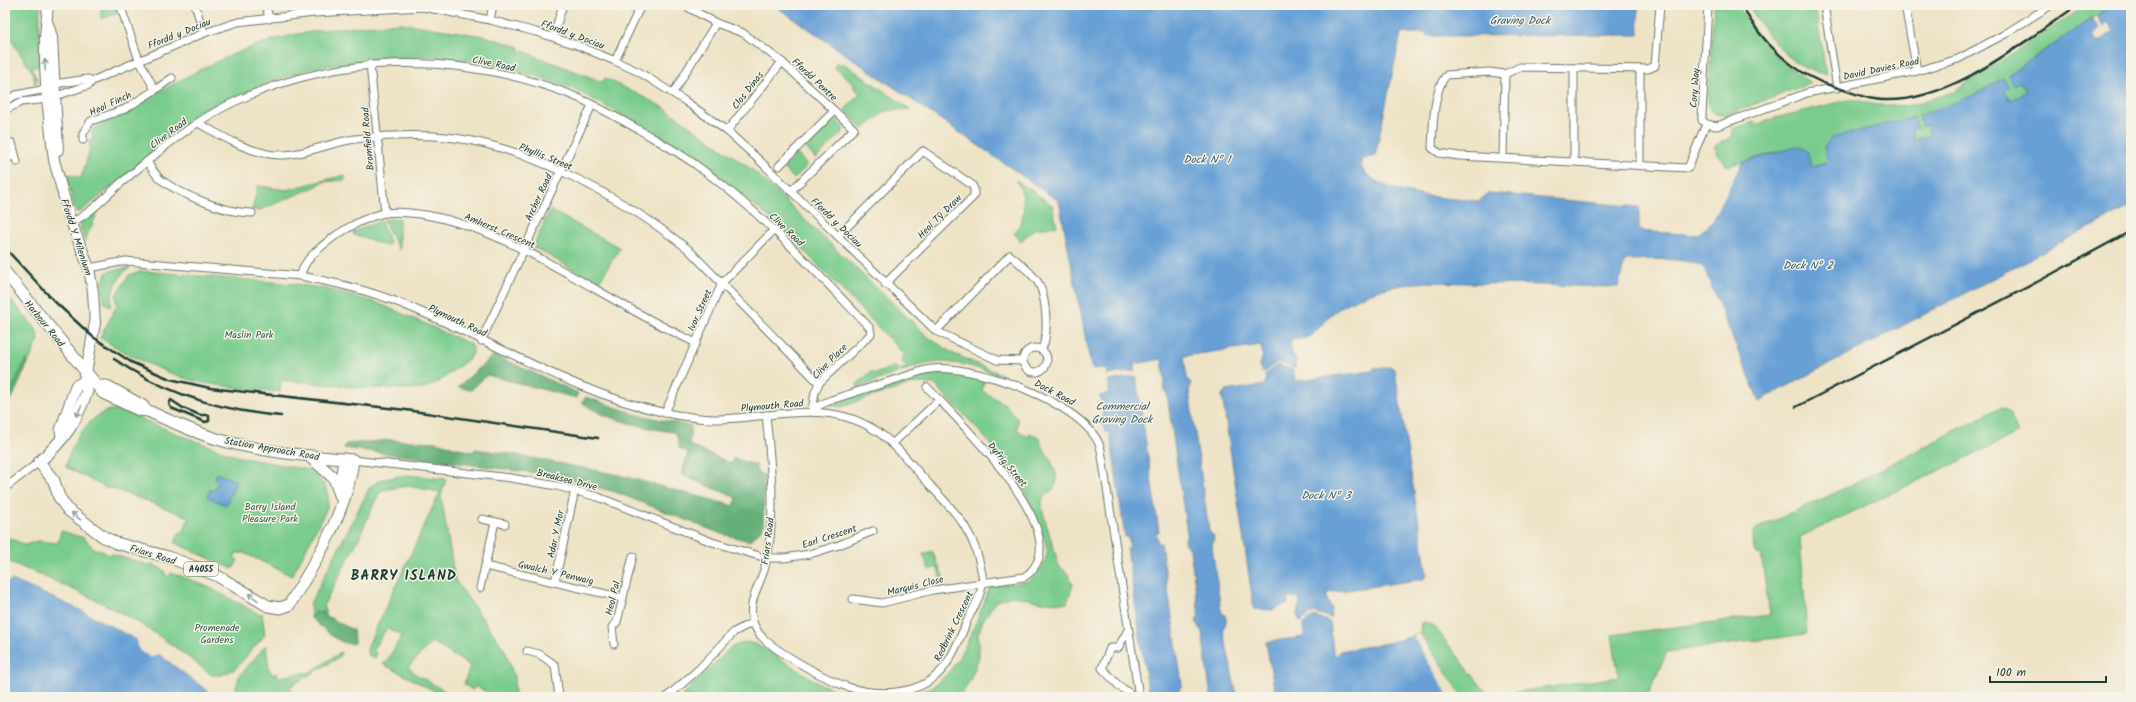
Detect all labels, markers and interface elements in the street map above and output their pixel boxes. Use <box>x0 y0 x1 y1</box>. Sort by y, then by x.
water label: Graving Dock <box>1490 12 1552 30</box>
street label: Ffordd y Dociau <box>145 14 214 54</box>
street label: Ffordd y Dociau <box>539 16 607 54</box>
street label: Clive Road <box>471 52 518 77</box>
street label: David Davies Road <box>1842 53 1922 85</box>
street label: Ffordd Pentre <box>788 54 841 106</box>
one-way arrow <box>42 59 49 72</box>
street label: Cory Way <box>1686 67 1704 108</box>
street label: Clos Dinas <box>728 68 768 113</box>
street label: Heol Finch <box>87 87 134 121</box>
street label: Bromfield Road <box>357 106 379 171</box>
street label: Clive Road <box>146 114 192 153</box>
street label: Phyllis Street <box>516 139 575 175</box>
water label: Dock Nº 1 <box>1184 151 1232 169</box>
street label: Archer Road <box>521 170 557 224</box>
street label: Heol Tŷ Draw <box>914 190 966 243</box>
street label: Ffordd y Dociau <box>807 194 866 252</box>
street label: Ffordd Y Mileniwm <box>56 197 96 278</box>
street label: Amherst Crescent <box>462 209 538 253</box>
street label: Clive Road <box>765 209 808 251</box>
water label: Dock Nº 2 <box>1783 257 1834 275</box>
street label: Ivor Street <box>684 287 716 334</box>
street label: Harbour Road <box>20 297 69 351</box>
street label: Plymouth Road <box>426 300 490 342</box>
park label: Maslin Park <box>224 327 274 343</box>
street label: Clive Place <box>808 340 852 383</box>
street label: Dock Road <box>1031 375 1079 411</box>
street label: Plymouth Road <box>740 395 805 417</box>
water label: Commercial Graving Dock <box>1092 398 1154 429</box>
one-way arrow <box>75 405 83 417</box>
street label: Station Approach Road <box>223 433 321 465</box>
street label: Dyfrig Street <box>984 439 1031 491</box>
street label: Breaksea Drive <box>535 465 599 495</box>
water label: Dock Nº 3 <box>1301 487 1353 505</box>
park label: Barry Island Pleasure Park <box>242 499 298 527</box>
street label: Adar Y Mor <box>543 508 569 560</box>
one-way arrow <box>70 512 81 521</box>
street label: Friars Road <box>757 516 779 566</box>
street label: Earl Crescent <box>800 521 859 553</box>
street label: Friars Road <box>128 540 179 570</box>
street label: Gwalch Y Penwaig <box>516 556 596 590</box>
road number: A4055 <box>184 562 218 576</box>
district label: BARRY ISLAND <box>351 565 457 587</box>
street label: Marquis Close <box>885 571 946 601</box>
street label: Heol Pal <box>601 579 625 617</box>
street label: Redbrink Crescent <box>930 588 978 664</box>
one-way arrow <box>248 593 259 601</box>
park label: Promenade Gardens <box>194 620 240 648</box>
scale bar <box>1990 658 2106 684</box>
text: 100 m <box>1996 663 2027 682</box>

